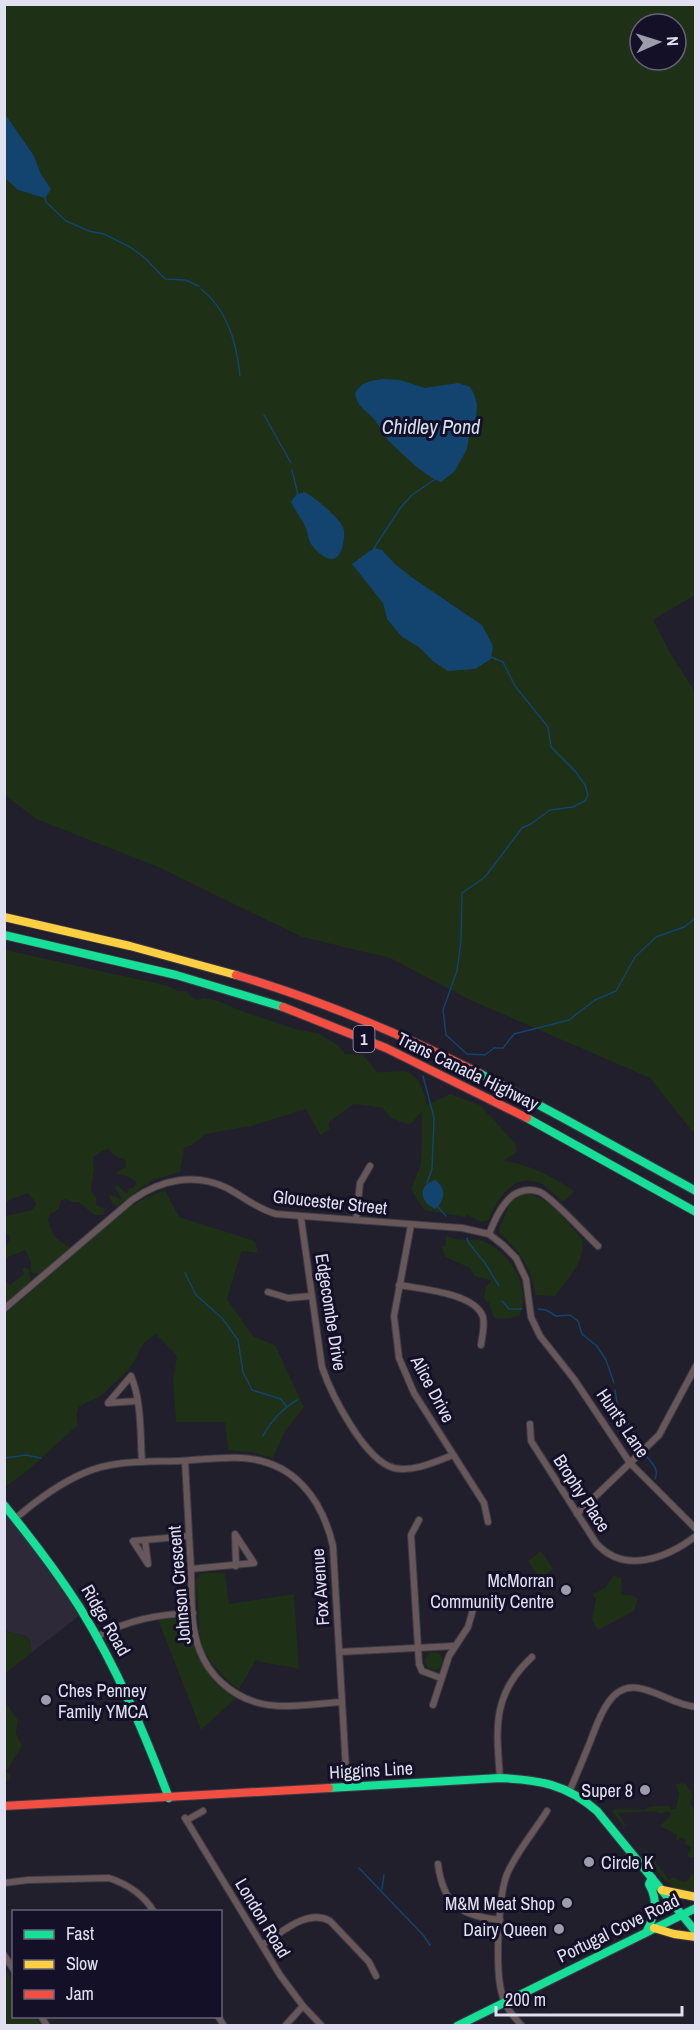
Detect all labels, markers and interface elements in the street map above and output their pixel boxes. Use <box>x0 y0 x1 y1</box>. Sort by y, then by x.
north arrow <box>628 12 688 72</box>
text: N <box>662 36 684 47</box>
water label: Chidley Pond <box>382 413 481 440</box>
road number: 1 <box>354 1026 374 1052</box>
street label: Trans Canada Highway <box>393 1026 543 1116</box>
street label: Gloucester Street <box>272 1184 388 1220</box>
street label: Edgecombe Drive <box>309 1252 353 1372</box>
street label: Alice Drive <box>405 1350 461 1427</box>
street label: Hunt's Lane <box>591 1384 655 1462</box>
street label: Brophy Place <box>548 1449 616 1537</box>
street label: Johnson Crescent <box>161 1525 197 1645</box>
street label: Fox Avenue <box>305 1548 335 1626</box>
place label: McMorran Community Centre <box>430 1568 554 1614</box>
street label: Ridge Road <box>75 1580 137 1660</box>
marker: McMorran Community Centre <box>559 1583 573 1597</box>
place label: Ches Penney Family YMCA <box>58 1678 148 1724</box>
marker: Ches Penney Family YMCA <box>39 1693 53 1707</box>
street label: Higgins Line <box>329 1755 413 1785</box>
place label: Super 8 <box>581 1778 633 1803</box>
marker: Super 8 <box>638 1783 652 1797</box>
place label: Circle K <box>601 1850 654 1875</box>
marker: Circle K <box>582 1855 596 1869</box>
street label: London Road <box>229 1874 297 1962</box>
street label: Portugal Cove Road <box>553 1888 683 1968</box>
place label: M&M Meat Shop <box>445 1891 555 1916</box>
marker: M&M Meat Shop <box>560 1896 574 1910</box>
legend <box>12 1910 222 2018</box>
place label: Dairy Queen <box>463 1917 547 1942</box>
text: Fast <box>66 1921 94 1946</box>
marker: Dairy Queen <box>552 1922 566 1936</box>
text: Slow <box>66 1951 98 1976</box>
scale bar <box>496 1979 682 2017</box>
text: Jam <box>66 1981 94 2006</box>
text: 200 m <box>505 1987 546 2012</box>

